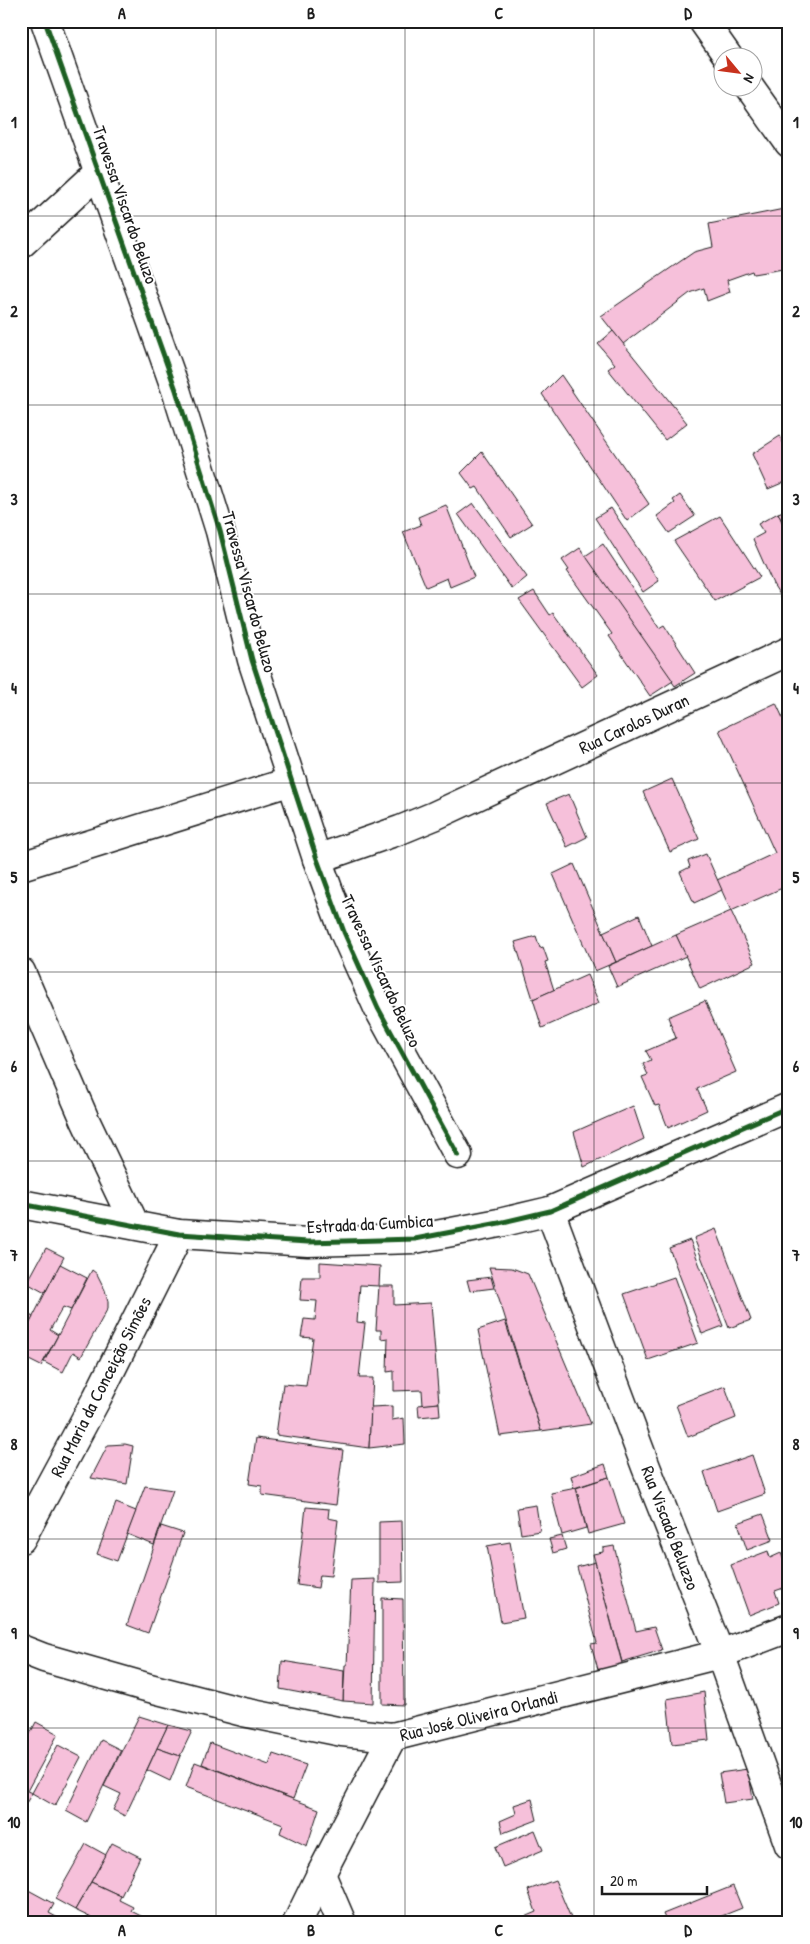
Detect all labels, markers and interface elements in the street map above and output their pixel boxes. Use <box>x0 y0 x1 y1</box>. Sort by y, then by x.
text: A <box>118 2 126 24</box>
text: B <box>307 2 315 24</box>
text: C <box>495 2 504 24</box>
text: D <box>684 2 692 24</box>
north arrow <box>712 48 762 98</box>
text: N <box>739 71 760 87</box>
text: 1 <box>11 111 17 133</box>
text: 1 <box>793 111 799 133</box>
street label: Travessa Viscardo Beluzo <box>87 123 164 287</box>
text: 2 <box>10 300 18 322</box>
text: 2 <box>792 300 800 322</box>
text: 3 <box>10 488 18 510</box>
text: 3 <box>792 488 800 510</box>
street label: Travessa Viscardo Beluzo <box>216 509 283 675</box>
text: 4 <box>11 677 17 699</box>
text: 4 <box>793 677 799 699</box>
street label: Rua Carolos Duran <box>575 687 693 760</box>
text: 5 <box>11 866 18 888</box>
text: 5 <box>793 866 800 888</box>
street label: Travessa Viscardo Beluzo <box>335 890 428 1051</box>
text: 6 <box>11 1055 18 1077</box>
text: 6 <box>793 1055 800 1077</box>
street label: Estrada da Cumbica <box>306 1208 434 1239</box>
text: 7 <box>9 1244 18 1266</box>
text: 7 <box>791 1244 800 1266</box>
street label: Rua Maria da Conceição Simões <box>44 1292 157 1481</box>
text: 8 <box>11 1433 18 1455</box>
text: 8 <box>793 1433 800 1455</box>
street label: Rua Viscado Beluzzo <box>635 1462 706 1593</box>
text: 9 <box>11 1622 17 1644</box>
text: 9 <box>793 1622 799 1644</box>
street label: Rua José Oliveira Orlandi <box>397 1684 561 1747</box>
text: 10 <box>8 1811 20 1833</box>
text: 10 <box>790 1811 802 1833</box>
scale bar <box>602 1864 708 1896</box>
text: 20 m <box>610 1870 637 1891</box>
text: A <box>118 1919 126 1941</box>
text: B <box>307 1919 315 1941</box>
text: C <box>495 1919 504 1941</box>
text: D <box>684 1919 692 1941</box>

